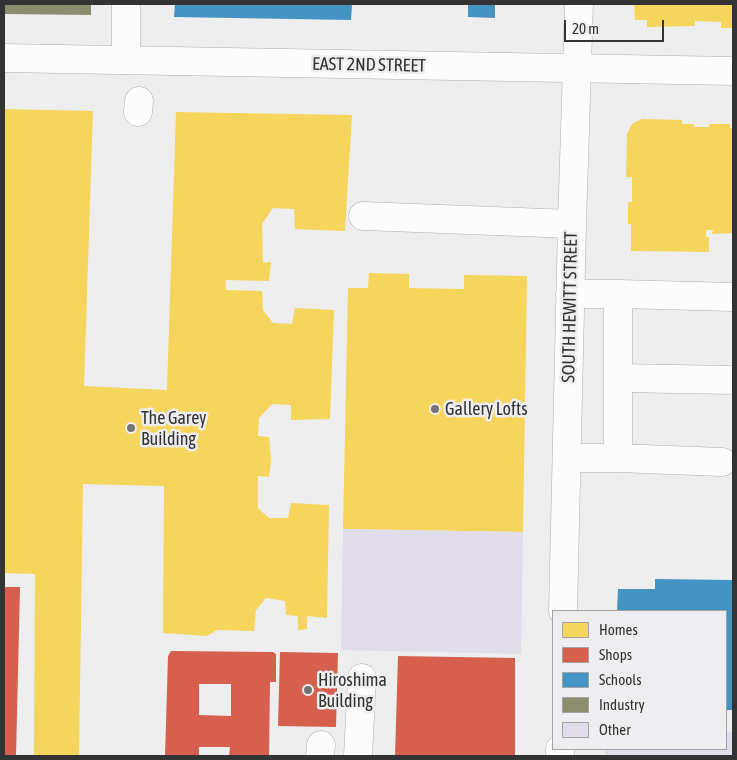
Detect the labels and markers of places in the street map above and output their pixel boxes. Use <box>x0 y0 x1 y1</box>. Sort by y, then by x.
place label: Gallery Lofts <box>445 398 528 420</box>
marker: Gallery Lofts <box>429 403 441 415</box>
place label: The Garey Building <box>141 407 207 449</box>
marker: The Garey Building <box>125 422 137 434</box>
place label: Hiroshima Building <box>318 669 387 712</box>
marker: Hiroshima Building <box>302 684 314 696</box>

